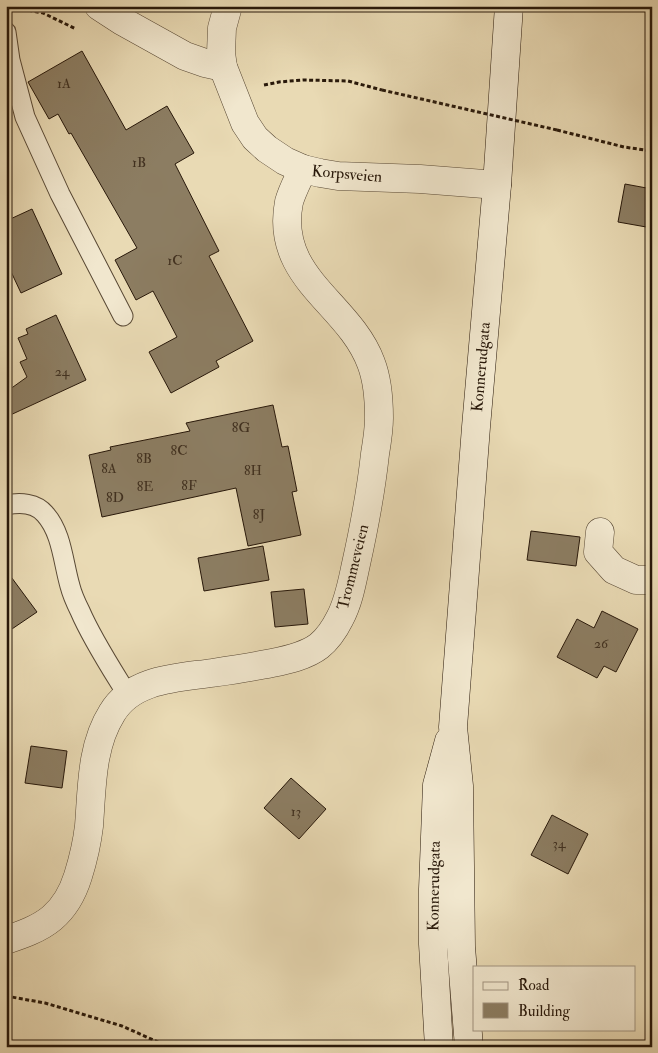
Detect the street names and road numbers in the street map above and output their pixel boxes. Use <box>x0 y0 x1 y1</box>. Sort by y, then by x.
street label: Korpsveien <box>311 161 383 188</box>
street label: Konnerudgata <box>467 321 495 413</box>
street label: Trommeveien <box>333 522 373 612</box>
street label: Konnerudgata <box>423 840 445 931</box>

